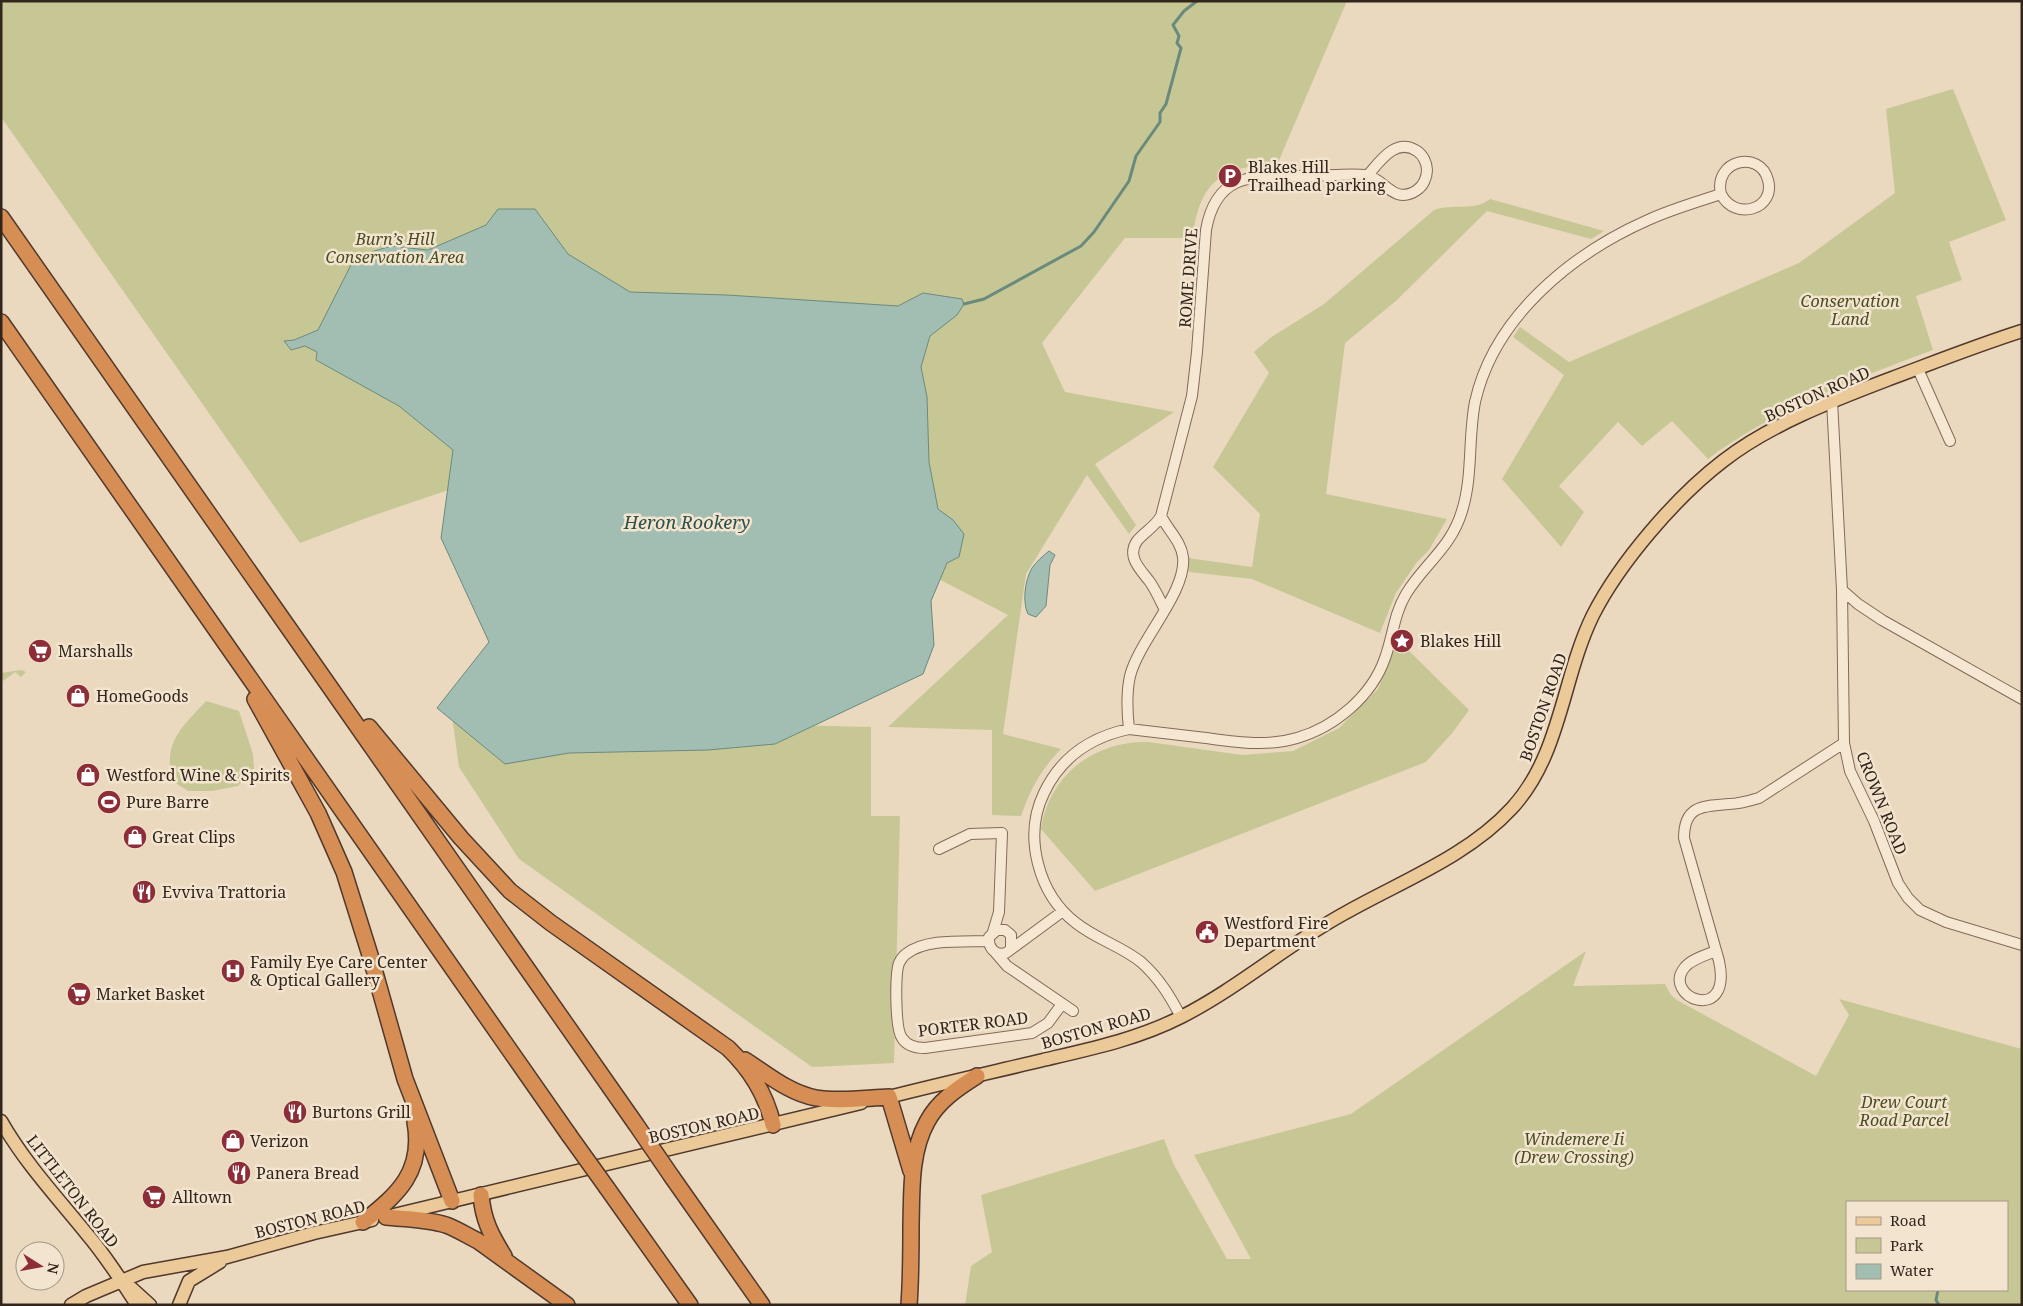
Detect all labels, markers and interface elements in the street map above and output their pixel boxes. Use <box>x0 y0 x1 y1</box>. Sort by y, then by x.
place label: Blakes Hill Trailhead parking <box>1248 156 1386 196</box>
parking icon: Blakes Hill Trailhead parking <box>1217 163 1243 189</box>
street label: ROME DRIVE <box>1174 227 1202 329</box>
park label: Burn’s Hill Conservation Area <box>326 228 465 268</box>
park label: Conservation Land <box>1801 290 1900 330</box>
street label: BOSTON ROAD <box>1761 361 1873 427</box>
water label: Heron Rookery <box>623 510 750 534</box>
place icon: Blakes Hill <box>1389 628 1415 654</box>
place label: Blakes Hill <box>1420 630 1501 652</box>
supermarket icon: Marshalls <box>27 638 53 664</box>
place label: Marshalls <box>58 640 133 662</box>
street label: BOSTON ROAD <box>1514 650 1572 764</box>
shop icon: HomeGoods <box>65 683 91 709</box>
place label: HomeGoods <box>96 685 189 707</box>
street label: CROWN ROAD <box>1851 748 1913 858</box>
shop icon: Westford Wine & Spirits <box>75 762 101 788</box>
place label: Westford Wine & Spirits <box>106 764 290 786</box>
sports icon: Pure Barre <box>96 789 122 815</box>
place label: Pure Barre <box>126 791 209 813</box>
shop icon: Great Clips <box>122 824 148 850</box>
place label: Great Clips <box>152 826 235 848</box>
restaurant icon: Evviva Trattoria <box>131 879 157 905</box>
place label: Evviva Trattoria <box>162 881 286 903</box>
place label: Westford Fire Department <box>1224 912 1329 952</box>
public building icon: Westford Fire Department <box>1194 919 1220 945</box>
place label: Family Eye Care Center & Optical Gallery <box>250 951 428 991</box>
hospital icon: Family Eye Care Center & Optical Gallery <box>220 958 246 984</box>
supermarket icon: Market Basket <box>66 981 92 1007</box>
place label: Market Basket <box>96 983 205 1005</box>
street label: BOSTON ROAD <box>1039 1002 1153 1054</box>
street label: PORTER ROAD <box>917 1006 1029 1042</box>
park label: Drew Court Road Parcel <box>1858 1091 1949 1131</box>
restaurant icon: Burtons Grill <box>282 1099 308 1125</box>
place label: Burtons Grill <box>312 1101 411 1123</box>
street label: BOSTON ROAD <box>646 1102 762 1148</box>
shop icon: Verizon <box>220 1128 246 1154</box>
park label: Windemere Ii (Drew Crossing) <box>1514 1128 1634 1168</box>
street label: LITTLETON ROAD <box>22 1130 124 1252</box>
place label: Verizon <box>250 1130 309 1152</box>
restaurant icon: Panera Bread <box>226 1160 252 1186</box>
place label: Panera Bread <box>256 1162 360 1184</box>
supermarket icon: Alltown <box>141 1184 167 1210</box>
place label: Alltown <box>172 1186 232 1208</box>
street label: BOSTON ROAD <box>252 1195 368 1243</box>
legend <box>1846 1201 2008 1291</box>
text: Road <box>1890 1210 1926 1230</box>
text: Park <box>1890 1235 1924 1255</box>
north arrow <box>15 1241 65 1291</box>
text: Water <box>1890 1260 1933 1280</box>
text: N <box>43 1261 64 1276</box>

